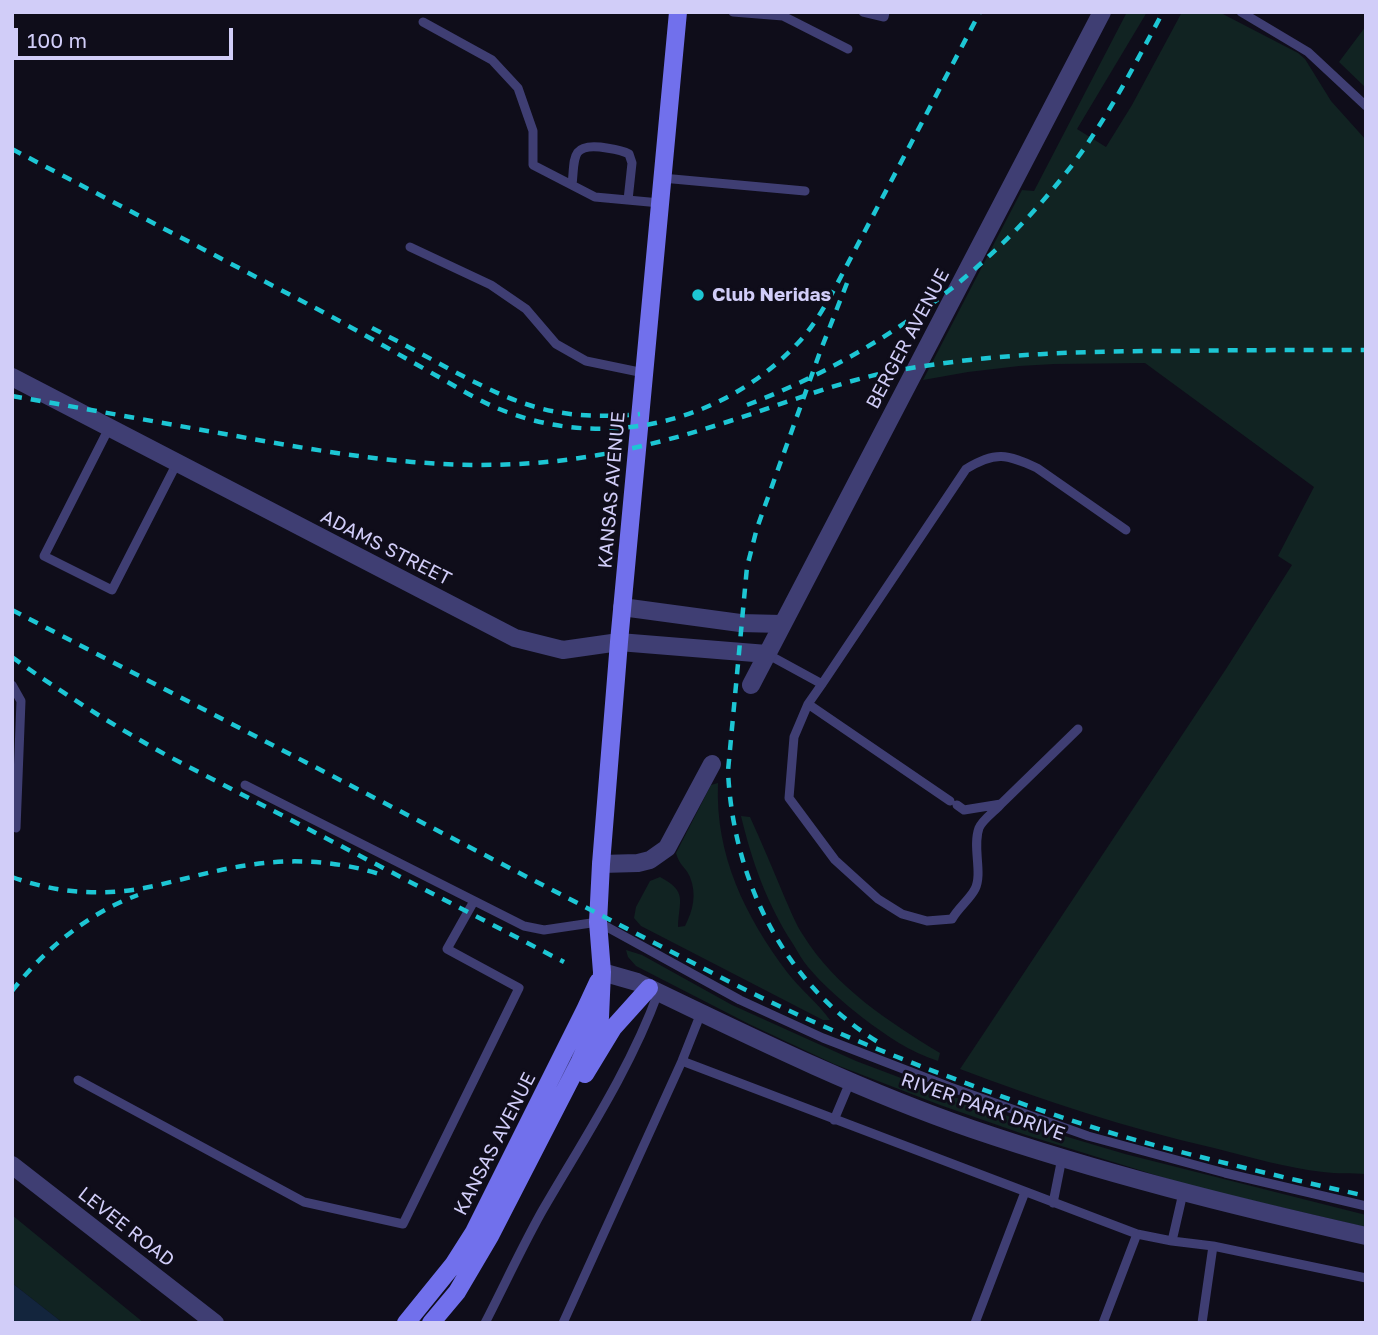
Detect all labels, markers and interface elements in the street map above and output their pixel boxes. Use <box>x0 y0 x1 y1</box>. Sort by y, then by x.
scale bar <box>18 14 236 58</box>
text: 100 m <box>27 27 87 53</box>
street label: BERGER AVENUE <box>862 265 954 413</box>
place label: Club Neridas <box>712 284 831 306</box>
marker: Club Neridas <box>690 287 706 303</box>
street label: KANSAS AVENUE <box>594 411 630 569</box>
street label: ADAMS STREET <box>317 505 455 591</box>
street label: RIVER PARK DRIVE <box>898 1068 1068 1146</box>
street label: KANSAS AVENUE <box>449 1069 541 1219</box>
street label: LEVEE ROAD <box>73 1182 179 1272</box>

